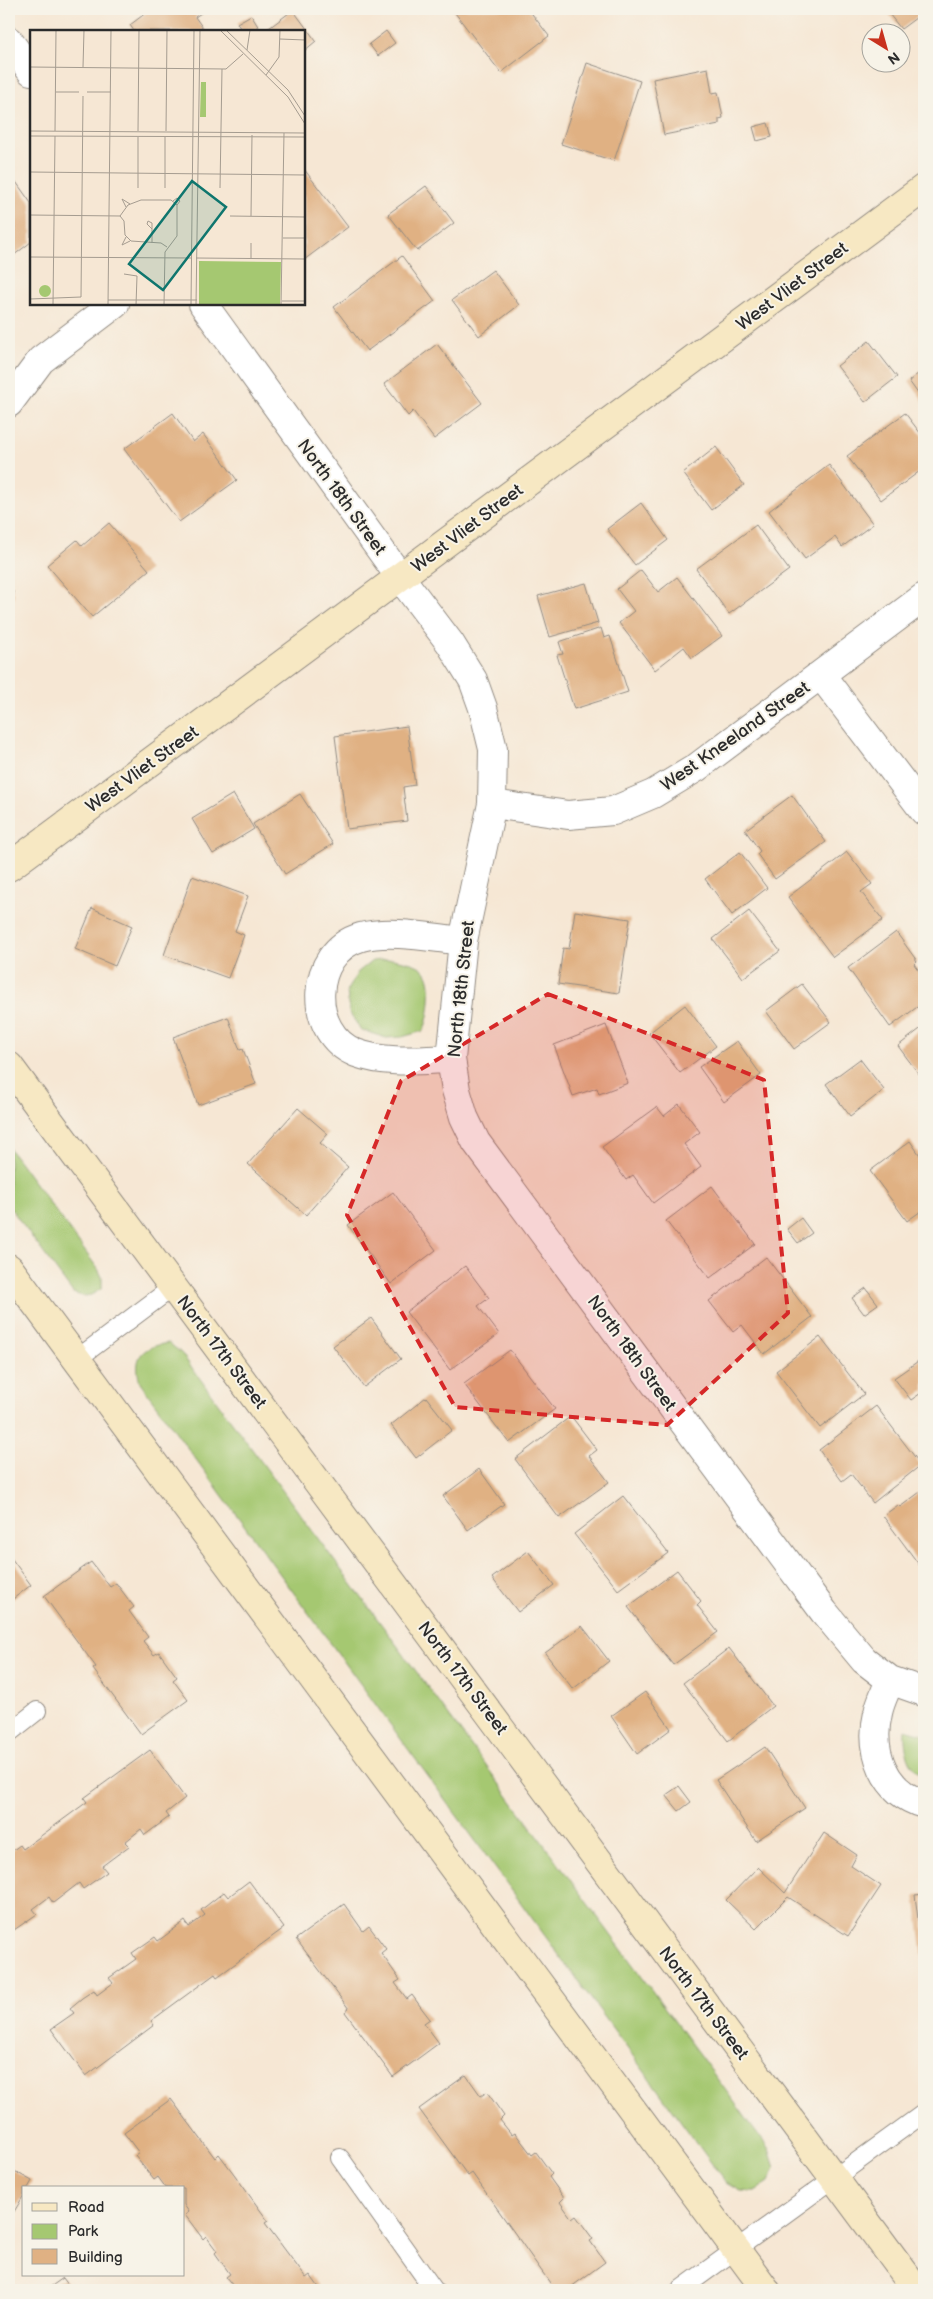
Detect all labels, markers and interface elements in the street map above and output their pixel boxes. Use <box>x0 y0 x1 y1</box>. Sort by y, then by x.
north arrow <box>860 22 910 72</box>
inset map <box>30 30 305 305</box>
text: N <box>884 48 903 68</box>
street label: West Vliet Street <box>732 237 853 335</box>
street label: North 18th Street <box>293 435 391 560</box>
street label: West Vliet Street <box>407 479 528 577</box>
street label: West Kneeland Street <box>657 677 814 796</box>
street label: West Vliet Street <box>82 721 203 817</box>
street label: North 18th Street <box>444 919 479 1059</box>
street label: North 18th Street <box>583 1291 681 1416</box>
street label: North 17th Street <box>172 1292 271 1413</box>
street label: North 17th Street <box>413 1618 512 1739</box>
street label: North 17th Street <box>654 1943 753 2064</box>
legend <box>22 2186 185 2276</box>
text: Road <box>68 2198 104 2217</box>
text: Park <box>68 2222 99 2241</box>
text: Building <box>68 2248 123 2267</box>

